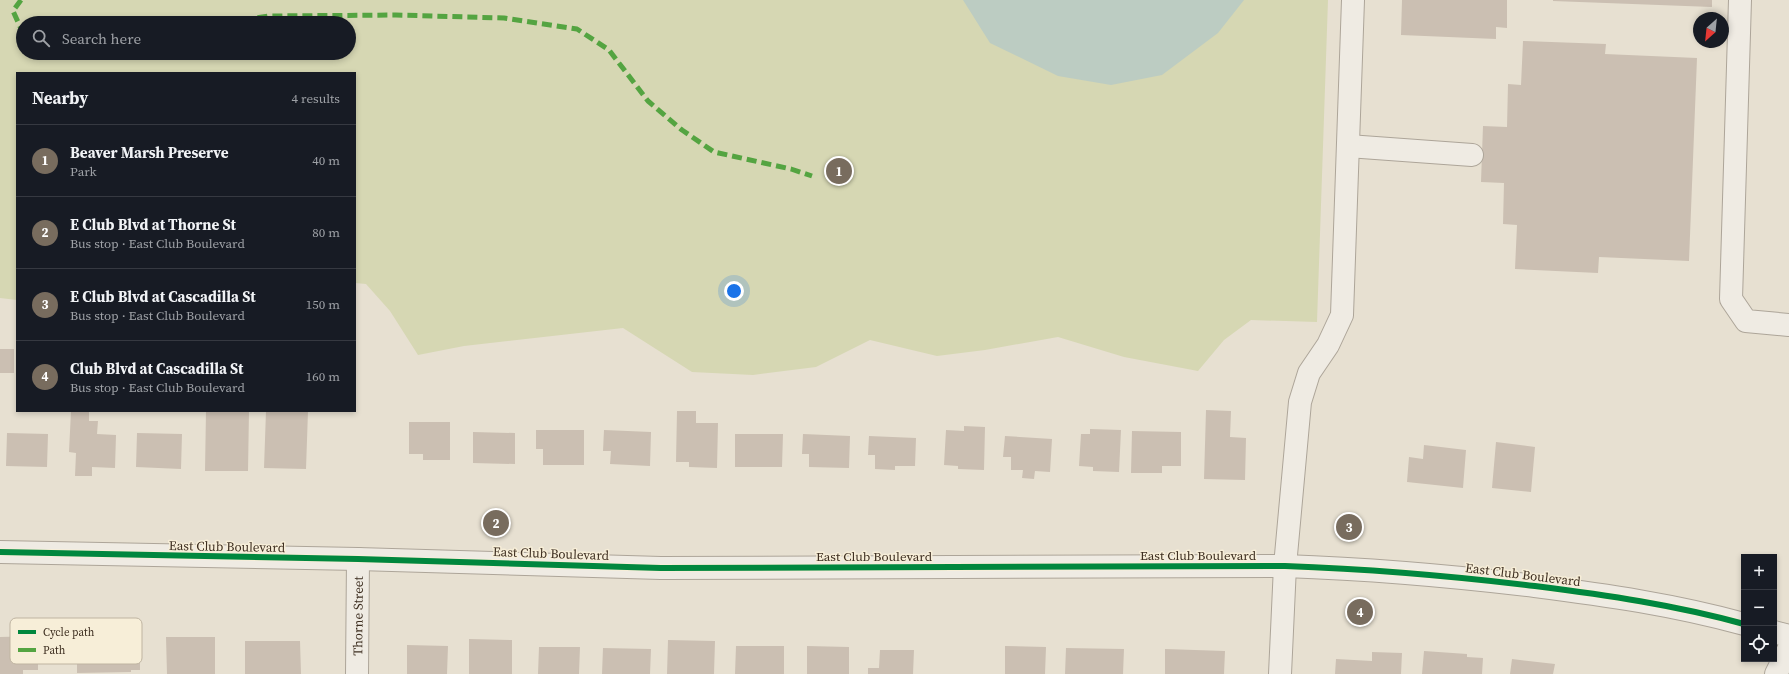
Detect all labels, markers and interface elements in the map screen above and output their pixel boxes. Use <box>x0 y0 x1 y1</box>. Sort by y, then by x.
north arrow <box>1693 12 1729 48</box>
search box <box>16 16 356 60</box>
icon: search <box>30 27 52 49</box>
text: Search here <box>62 28 141 49</box>
text: Nearby <box>32 86 88 110</box>
text: 4 results <box>292 90 340 107</box>
text: Beaver Marsh Preserve <box>70 142 229 163</box>
text: 1 <box>41 152 49 169</box>
text: 40 m <box>312 152 340 169</box>
pin: 1 <box>826 156 852 186</box>
text: Park <box>70 163 97 180</box>
text: E Club Blvd at Thorne St <box>70 214 236 235</box>
text: 2 <box>41 224 49 241</box>
text: 80 m <box>312 224 340 241</box>
text: Bus stop · East Club Boulevard <box>70 235 245 252</box>
your location <box>724 281 744 301</box>
text: E Club Blvd at Cascadilla St <box>70 286 256 307</box>
text: 3 <box>41 296 49 313</box>
text: 150 m <box>306 296 340 313</box>
text: Bus stop · East Club Boulevard <box>70 307 245 324</box>
text: Club Blvd at Cascadilla St <box>70 358 243 379</box>
text: 4 <box>41 368 49 385</box>
text: 160 m <box>306 368 340 385</box>
text: Bus stop · East Club Boulevard <box>70 379 245 396</box>
pin: 2 <box>483 508 509 538</box>
pin: 3 <box>1336 512 1362 542</box>
street label: East Club Boulevard <box>169 537 286 556</box>
street label: East Club Boulevard <box>493 543 610 564</box>
street label: East Club Boulevard <box>1140 547 1257 564</box>
street label: East Club Boulevard <box>816 548 933 565</box>
map controls <box>1741 554 1777 662</box>
button: + <box>1741 554 1777 590</box>
street label: East Club Boulevard <box>1464 559 1582 590</box>
street label: Thorne Street <box>349 575 367 656</box>
button: − <box>1741 590 1777 626</box>
pin: 4 <box>1347 597 1373 627</box>
legend <box>10 618 142 664</box>
text: Cycle path <box>43 625 95 640</box>
button: locate <box>1741 626 1777 662</box>
text: Path <box>43 643 66 658</box>

